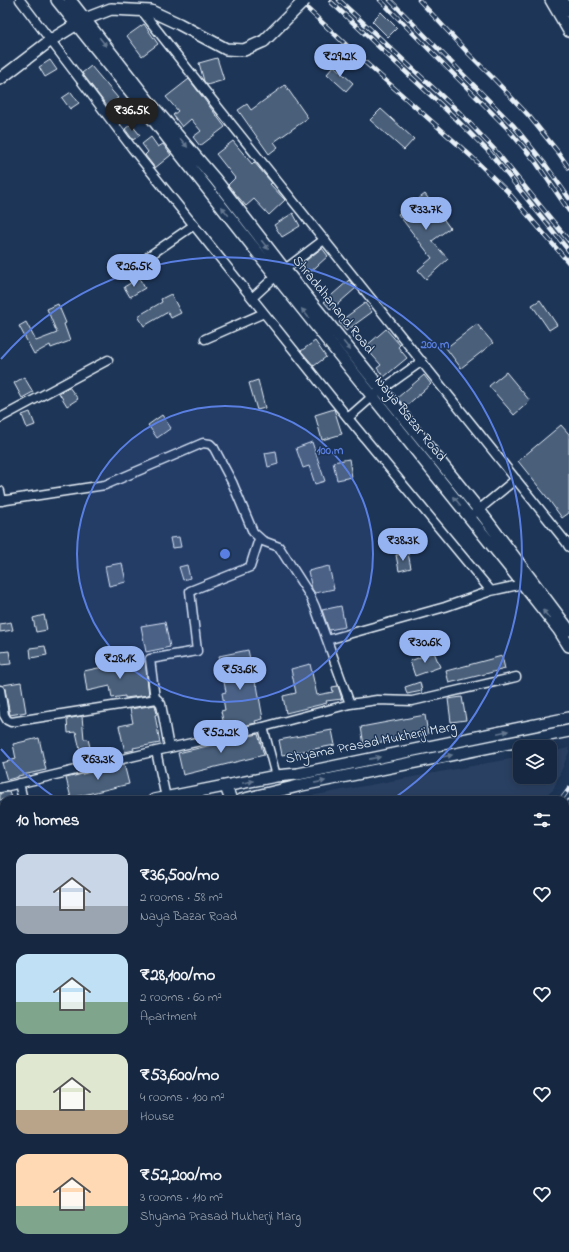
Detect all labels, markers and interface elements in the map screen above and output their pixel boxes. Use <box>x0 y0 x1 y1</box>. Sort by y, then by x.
one-way arrow <box>99 36 107 47</box>
pin: ₹29.2K <box>307 44 373 78</box>
text: ₹29.2K <box>323 47 357 66</box>
pin: ₹36.5K <box>99 98 165 132</box>
text: ₹36.5K <box>114 101 150 120</box>
one-way arrow <box>180 138 189 148</box>
pin: ₹33.7K <box>393 197 459 231</box>
text: ₹33.7K <box>410 200 442 219</box>
one-way arrow <box>220 205 229 216</box>
one-way arrow <box>261 239 270 250</box>
street label: Shraddhanand Road <box>287 252 379 359</box>
pin: ₹26.5K <box>101 254 167 288</box>
text: ₹26.5K <box>116 257 152 276</box>
one-way arrow <box>301 307 310 318</box>
text: 200 m <box>420 336 450 354</box>
one-way arrow <box>342 341 351 352</box>
street label: Naya Bazar Road <box>368 372 451 467</box>
text: 100 m <box>317 442 344 460</box>
one-way arrow <box>453 496 461 507</box>
pin: ₹38.3K <box>370 528 436 562</box>
text: ₹38.3K <box>387 531 419 550</box>
centre of rings <box>218 547 232 561</box>
one-way arrow <box>542 609 551 620</box>
pin: ₹30.6K <box>392 630 458 664</box>
text: ₹30.6K <box>408 633 442 652</box>
pin: ₹28.1K <box>87 646 153 680</box>
text: ₹28.1K <box>104 649 136 668</box>
pin: ₹53.6K <box>207 657 273 691</box>
text: ₹53.6K <box>222 660 258 679</box>
street label: Shyama Prasad Mukherji Marg <box>284 716 458 771</box>
pin: ₹52.2K <box>188 720 254 754</box>
text: ₹52.2K <box>202 723 240 742</box>
one-way arrow <box>497 729 509 735</box>
map controls <box>513 740 557 784</box>
button: layers <box>513 740 557 784</box>
pin: ₹63.3K <box>65 747 131 781</box>
text: ₹63.3K <box>81 750 115 769</box>
one-way arrow <box>441 753 454 759</box>
one-way arrow <box>369 754 381 760</box>
one-way arrow <box>242 779 254 785</box>
one-way arrow <box>314 779 326 785</box>
text: 10 homes <box>16 808 79 833</box>
icon: filters <box>531 809 553 831</box>
text: ₹36,500/mo <box>140 863 219 888</box>
icon: home <box>48 870 96 918</box>
icon: heart <box>531 883 553 905</box>
text: 2 rooms · 58 m² <box>140 888 223 907</box>
text: Naya Bazar Road <box>140 907 237 926</box>
text: ₹28,100/mo <box>140 963 215 988</box>
icon: home <box>48 970 96 1018</box>
icon: heart <box>531 983 553 1005</box>
text: 2 rooms · 60 m² <box>140 988 222 1007</box>
text: Apartment <box>140 1007 197 1026</box>
text: ₹53,600/mo <box>140 1063 219 1088</box>
icon: home <box>48 1070 96 1118</box>
icon: heart <box>531 1083 553 1105</box>
text: 4 rooms · 100 m² <box>140 1088 225 1107</box>
text: House <box>140 1107 174 1126</box>
text: ₹52,200/mo <box>140 1163 222 1188</box>
icon: home <box>48 1170 96 1218</box>
icon: heart <box>531 1183 553 1205</box>
text: 3 rooms · 110 m² <box>140 1188 223 1207</box>
text: Shyama Prasad Mukherji Marg <box>140 1207 301 1226</box>

